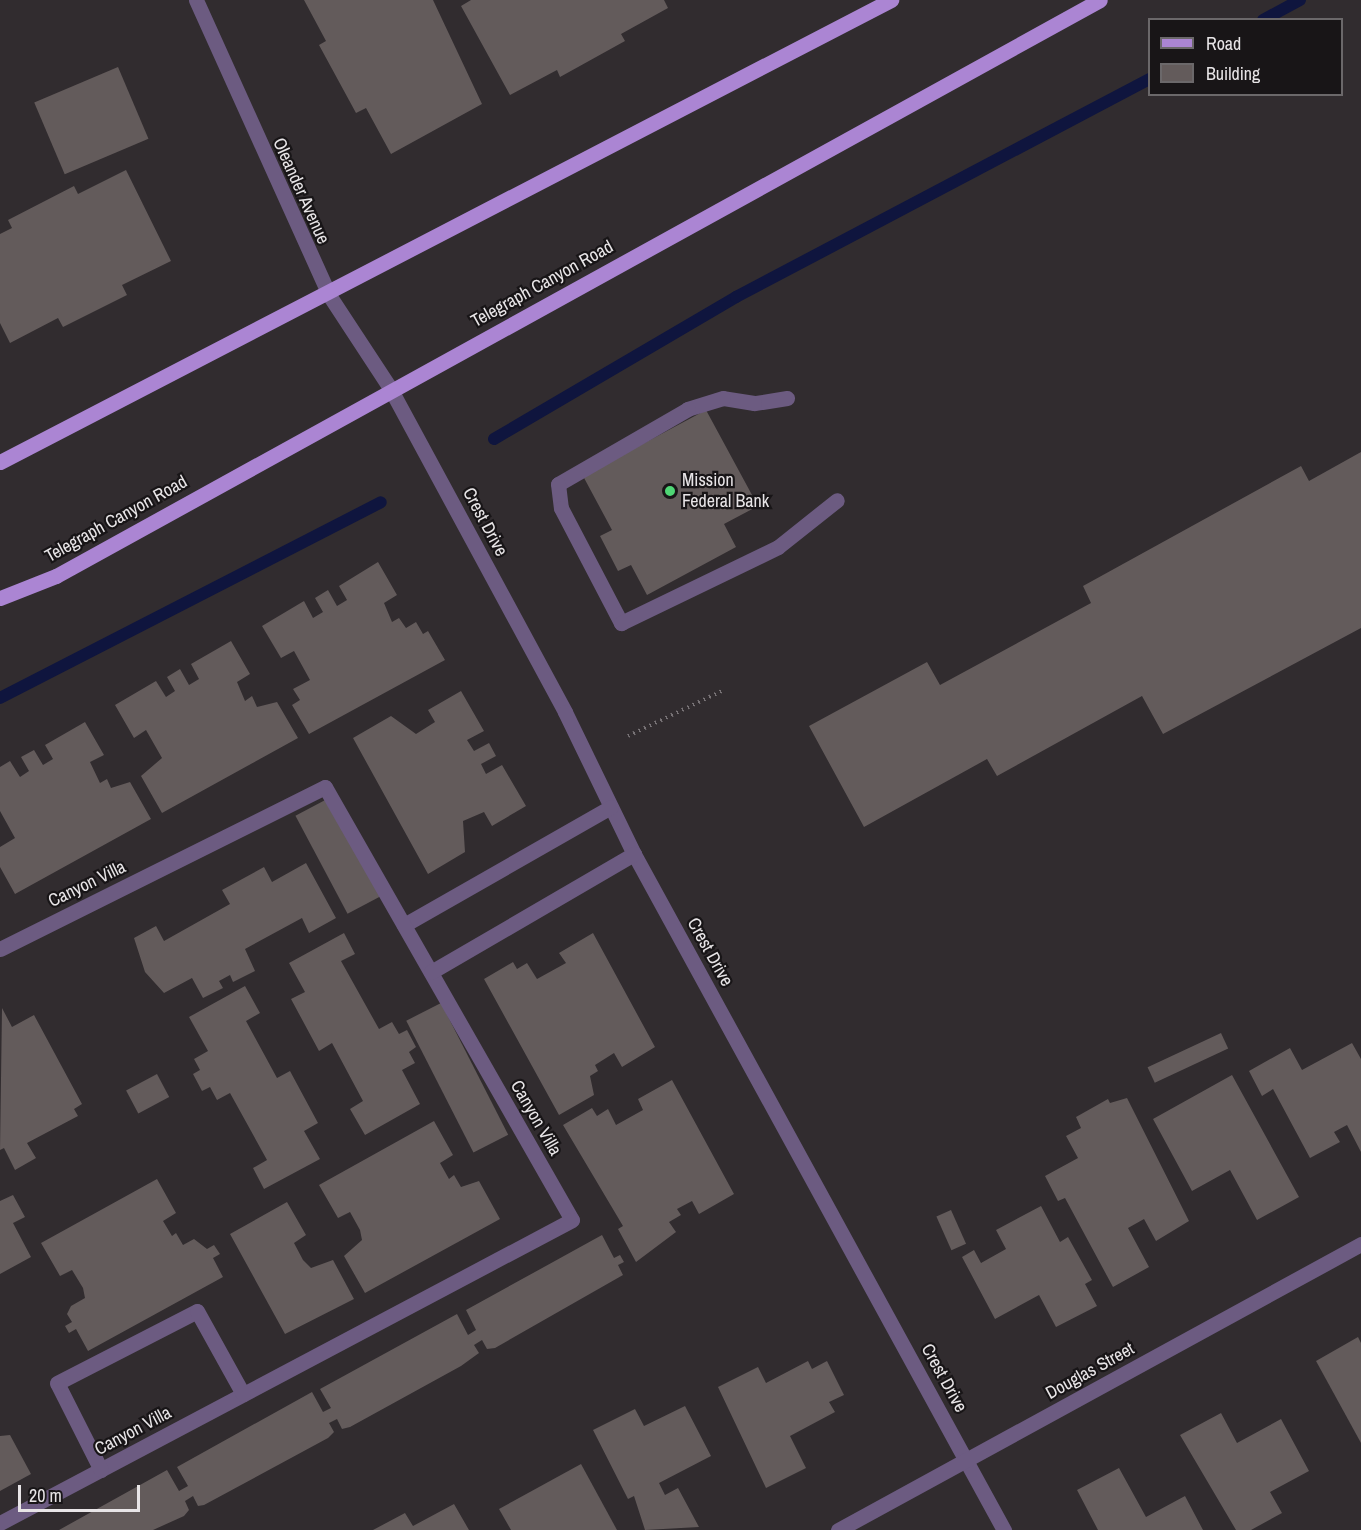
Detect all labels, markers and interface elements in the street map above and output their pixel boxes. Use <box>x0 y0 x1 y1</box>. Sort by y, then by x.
legend <box>1148 18 1343 96</box>
text: Road <box>1206 31 1241 56</box>
text: Building <box>1206 61 1260 86</box>
street label: Oleander Avenue <box>268 134 334 248</box>
street label: Telegraph Canyon Road <box>467 236 617 332</box>
place label: Mission Federal Bank <box>682 470 769 512</box>
street label: Telegraph Canyon Road <box>41 471 191 567</box>
street label: Crest Drive <box>458 484 512 560</box>
marker: Mission Federal Bank <box>663 484 677 498</box>
street label: Canyon Villa <box>45 856 129 912</box>
street label: Crest Drive <box>682 914 738 990</box>
street label: Canyon Villa <box>506 1076 566 1160</box>
street label: Douglas Street <box>1042 1338 1138 1404</box>
street label: Crest Drive <box>916 1340 972 1416</box>
street label: Canyon Villa <box>91 1402 175 1460</box>
scale bar <box>21 1473 142 1511</box>
text: 20 m <box>29 1483 62 1508</box>

